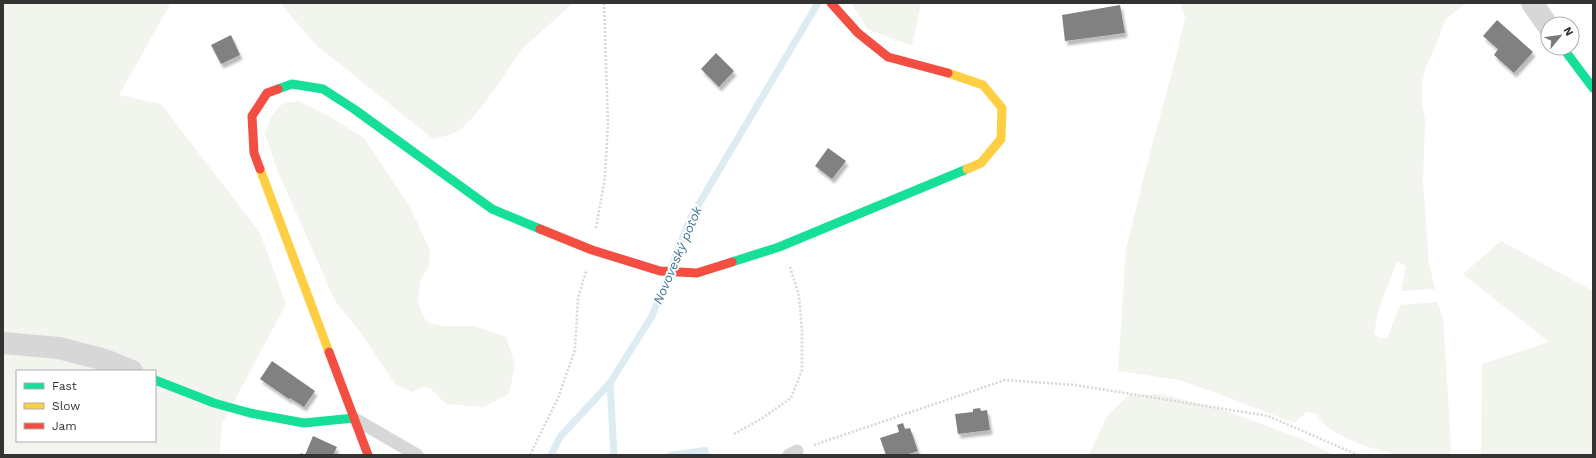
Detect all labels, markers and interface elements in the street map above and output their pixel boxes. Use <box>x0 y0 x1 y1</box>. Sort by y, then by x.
north arrow <box>1540 16 1580 56</box>
text: N <box>1561 25 1576 38</box>
water label: Novoveský potok <box>650 203 705 306</box>
legend <box>16 370 156 442</box>
text: Fast <box>52 379 77 393</box>
text: Slow <box>52 399 80 413</box>
text: Jam <box>52 419 77 433</box>

